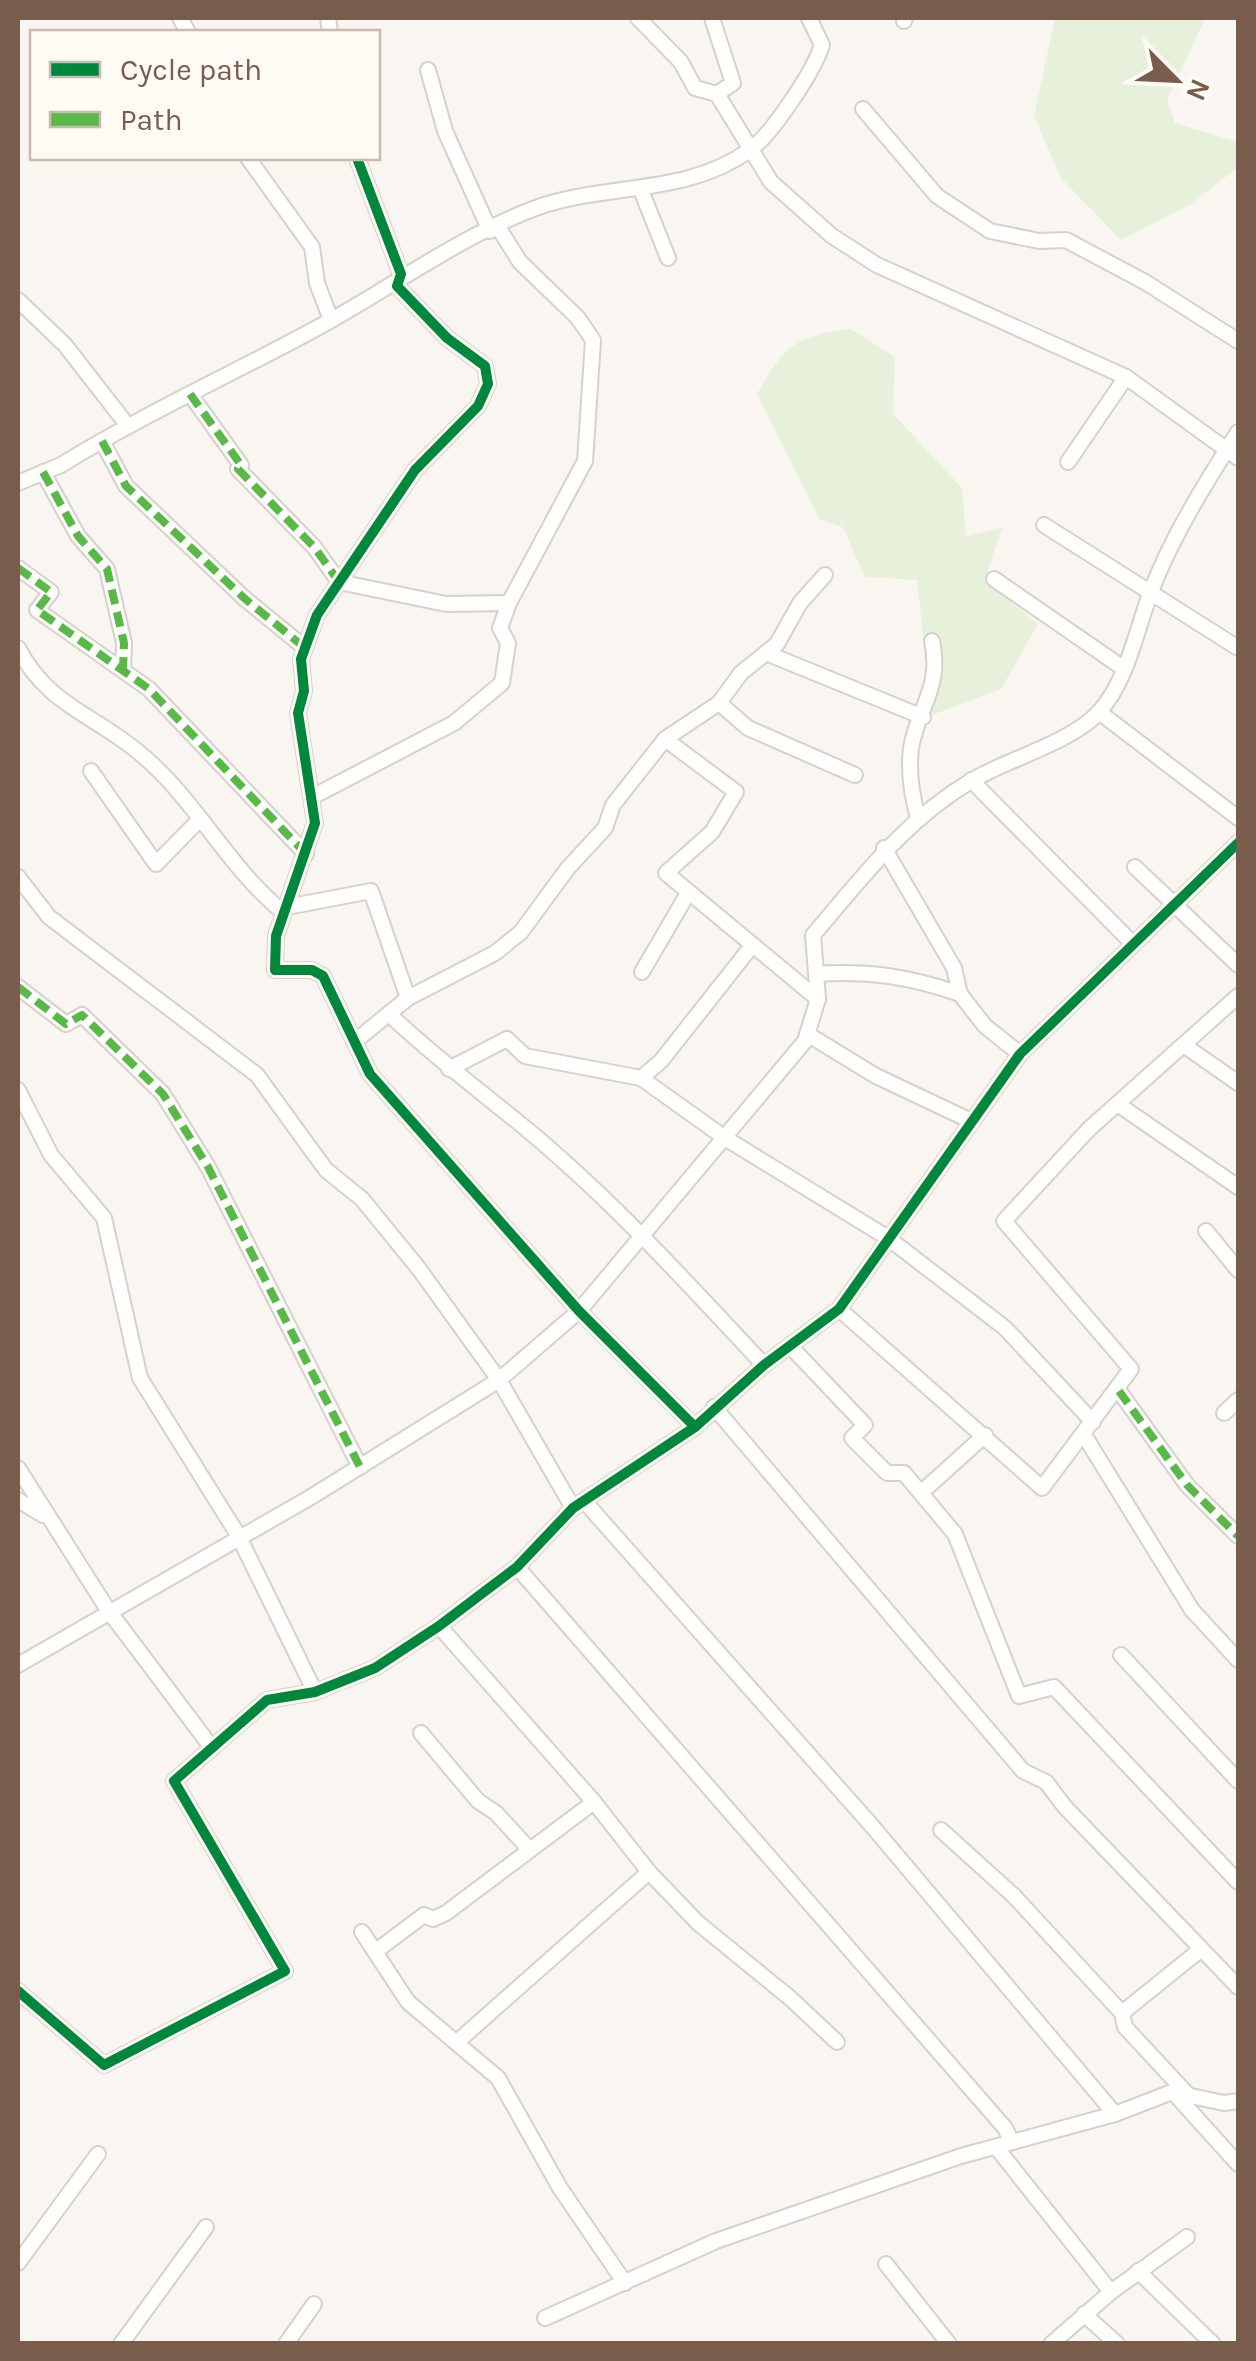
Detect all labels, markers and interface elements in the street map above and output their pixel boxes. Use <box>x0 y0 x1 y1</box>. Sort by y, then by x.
legend <box>30 30 380 160</box>
north arrow <box>1126 30 1226 130</box>
text: Cycle path <box>120 52 262 88</box>
text: N <box>1179 74 1218 106</box>
text: Path <box>120 102 183 138</box>

